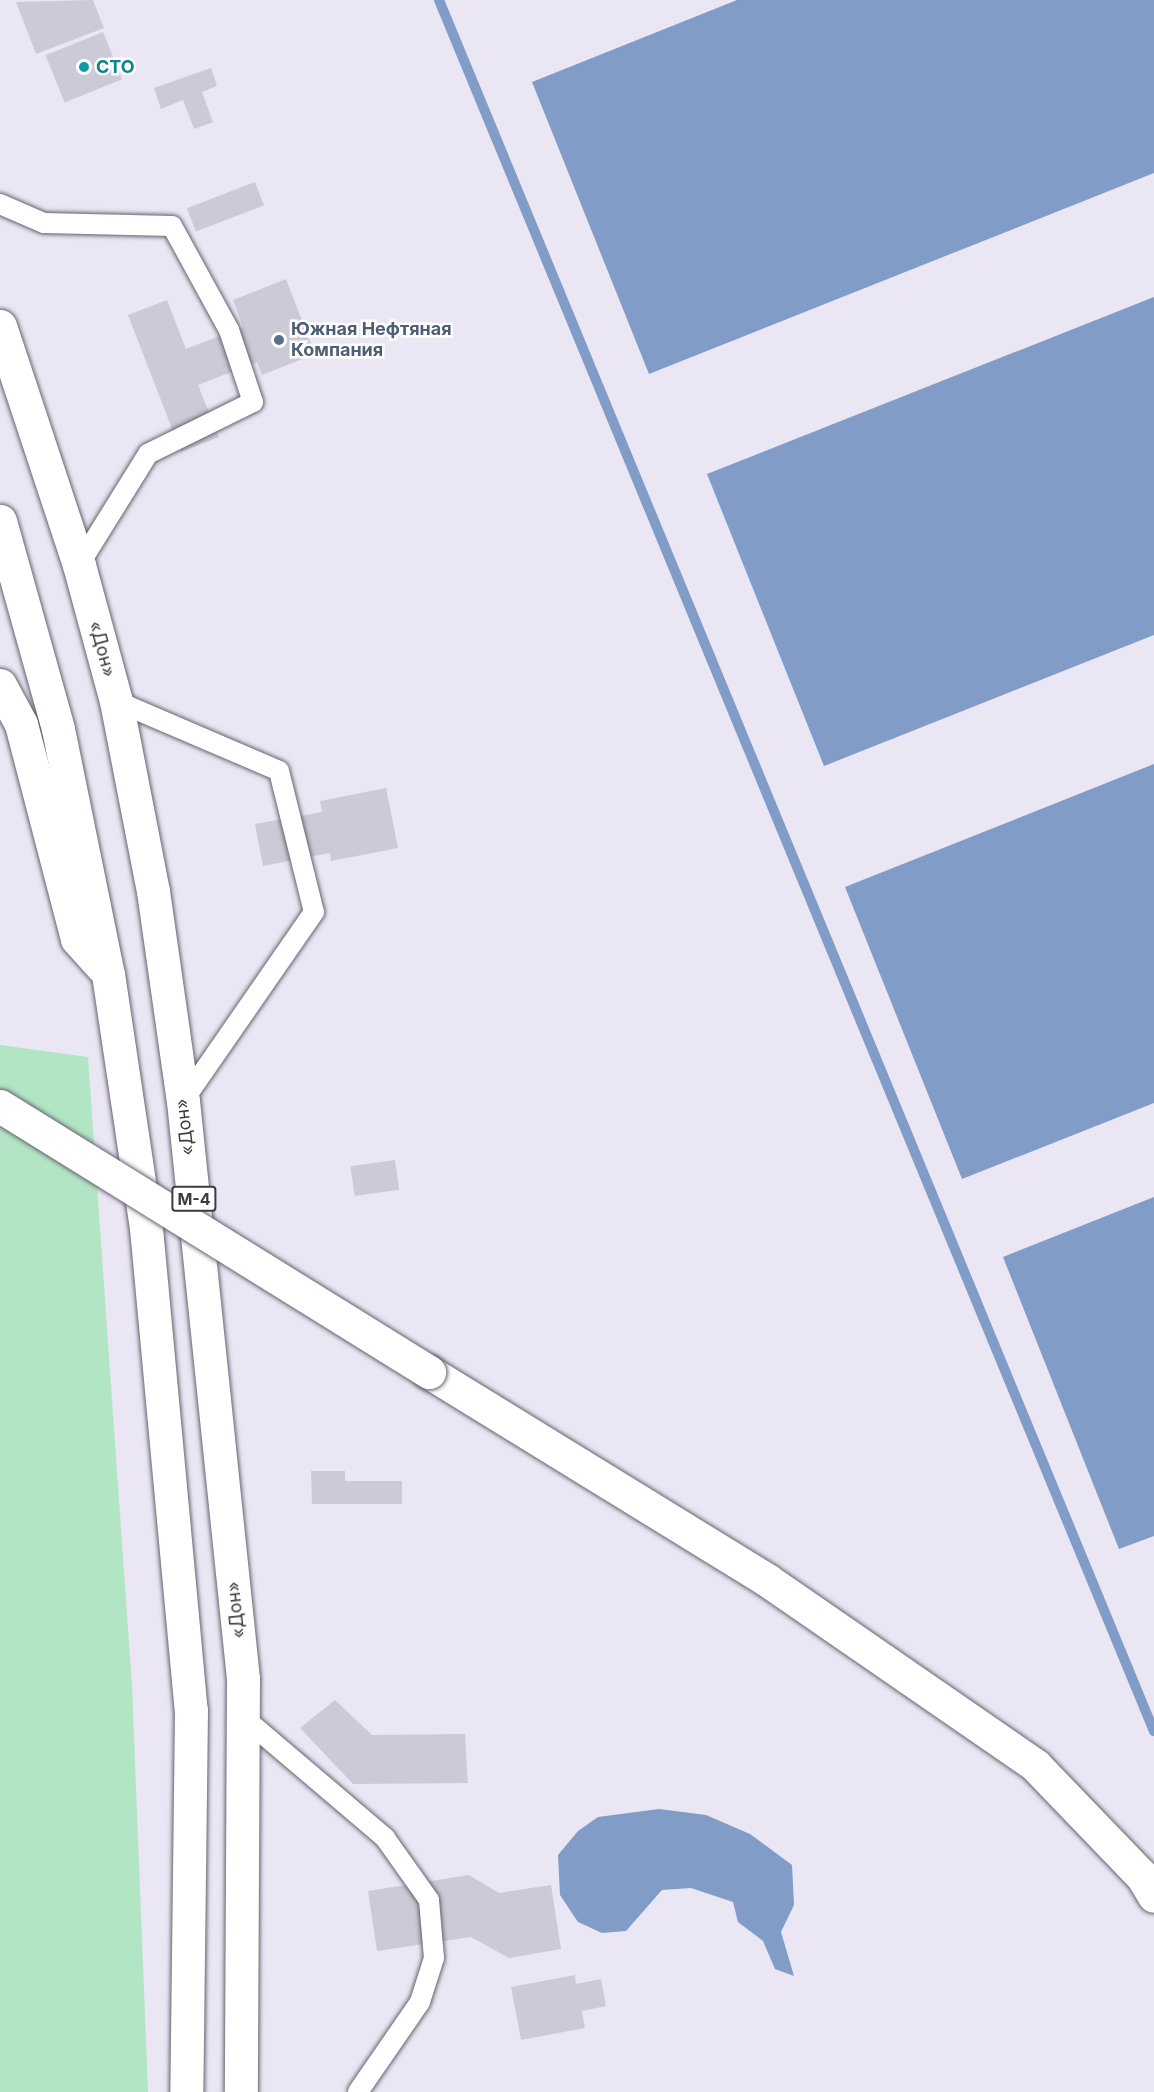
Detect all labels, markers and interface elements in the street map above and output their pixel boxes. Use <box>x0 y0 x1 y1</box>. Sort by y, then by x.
place label: СТО <box>96 56 135 78</box>
marker: СТО <box>77 60 91 74</box>
place label: Южная Нефтяная Компания <box>291 319 452 362</box>
marker: Южная Нефтяная Компания <box>272 333 286 347</box>
street label: «Дон» <box>84 619 120 679</box>
street label: «Дон» <box>171 1097 199 1157</box>
road number: М-4 <box>170 1186 218 1212</box>
street label: «Дон» <box>222 1580 250 1640</box>

